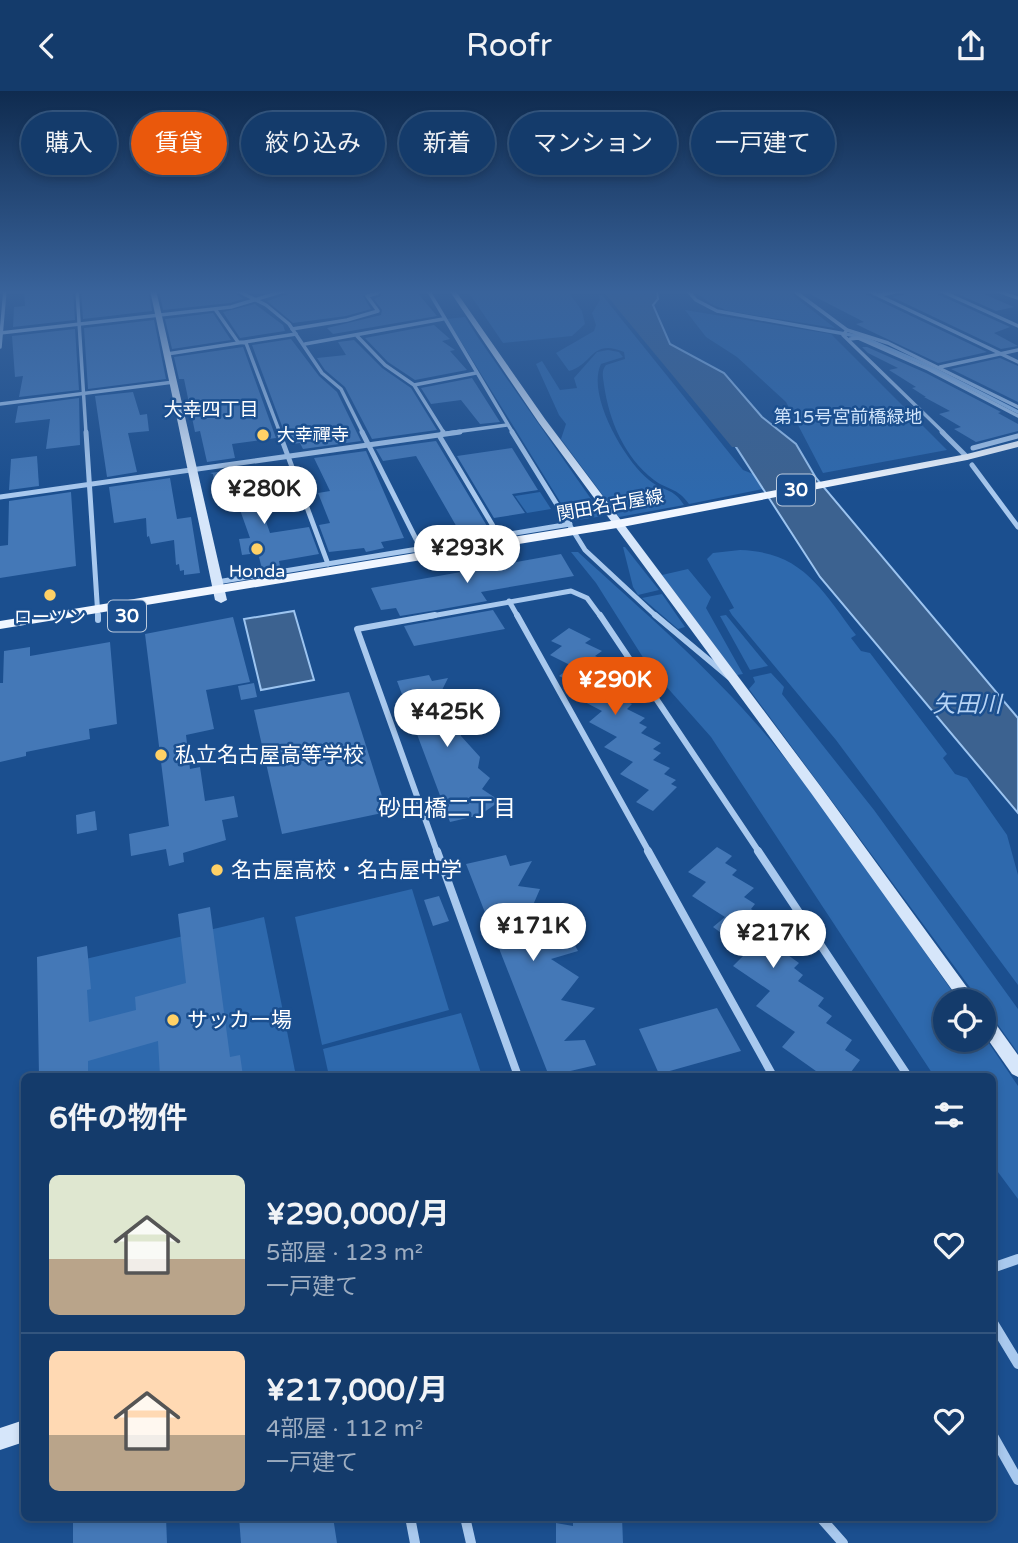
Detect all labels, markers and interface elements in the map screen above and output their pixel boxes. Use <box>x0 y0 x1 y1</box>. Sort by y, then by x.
icon: back <box>28 27 66 65</box>
text: Roofr <box>466 27 552 65</box>
icon: share <box>952 27 990 65</box>
chip: 購入 <box>21 112 117 175</box>
chip: 賃貸 <box>131 112 227 175</box>
chip: 絞り込み <box>241 112 385 175</box>
chip: 新着 <box>399 112 495 175</box>
chip: マンション <box>509 112 677 175</box>
chip: 一戸建て <box>691 112 835 175</box>
district label: 大幸四丁目 <box>163 399 259 421</box>
park label: 第15号宮前橋緑地 <box>774 406 922 428</box>
place label: 大幸禪寺 <box>277 424 349 446</box>
marker: 大幸禪寺 <box>255 427 271 443</box>
pin: ¥280K <box>215 467 313 526</box>
text: ¥280K <box>227 475 301 503</box>
road number: 30 <box>777 475 815 505</box>
street label: 関田名古屋線 <box>555 485 665 525</box>
pin: ¥293K <box>418 525 516 585</box>
text: ¥293K <box>430 534 504 562</box>
marker: Honda <box>249 541 265 557</box>
place label: Honda <box>229 560 285 582</box>
marker: ローソン <box>42 587 58 603</box>
road number: 30 <box>108 601 146 631</box>
place label: ローソン <box>14 606 86 628</box>
pin: ¥290K <box>566 657 664 717</box>
text: ¥290K <box>578 666 652 694</box>
pin: ¥425K <box>398 689 496 749</box>
water label: 矢田川 <box>933 691 1005 719</box>
text: ¥425K <box>410 698 484 726</box>
place label: 私立名古屋高等学校 <box>175 743 364 768</box>
marker: 私立名古屋高等学校 <box>153 747 169 763</box>
district label: 砂田橋二丁目 <box>378 795 516 823</box>
place label: 名古屋高校・名古屋中学 <box>231 858 462 883</box>
marker: 名古屋高校・名古屋中学 <box>209 862 225 878</box>
pin: ¥171K <box>484 903 582 963</box>
pin: ¥217K <box>724 911 822 970</box>
text: ¥171K <box>496 912 570 940</box>
text: ¥217K <box>736 919 810 947</box>
map controls <box>933 989 996 1052</box>
button: locate <box>933 989 996 1052</box>
place label: サッカー場 <box>187 1008 292 1033</box>
marker: サッカー場 <box>165 1012 181 1028</box>
icon: filters <box>930 1096 968 1134</box>
text: 6件の物件 <box>49 1100 188 1137</box>
text: ¥290,000/月 <box>266 1196 450 1233</box>
icon: home <box>105 1203 189 1287</box>
icon: heart <box>930 1226 968 1264</box>
text: 5部屋 · 123 m² <box>266 1239 423 1267</box>
text: 一戸建て <box>266 1273 358 1301</box>
text: ¥217,000/月 <box>266 1372 448 1409</box>
icon: home <box>105 1379 189 1463</box>
icon: heart <box>930 1402 968 1440</box>
text: 4部屋 · 112 m² <box>266 1415 423 1443</box>
text: 一戸建て <box>266 1449 358 1477</box>

